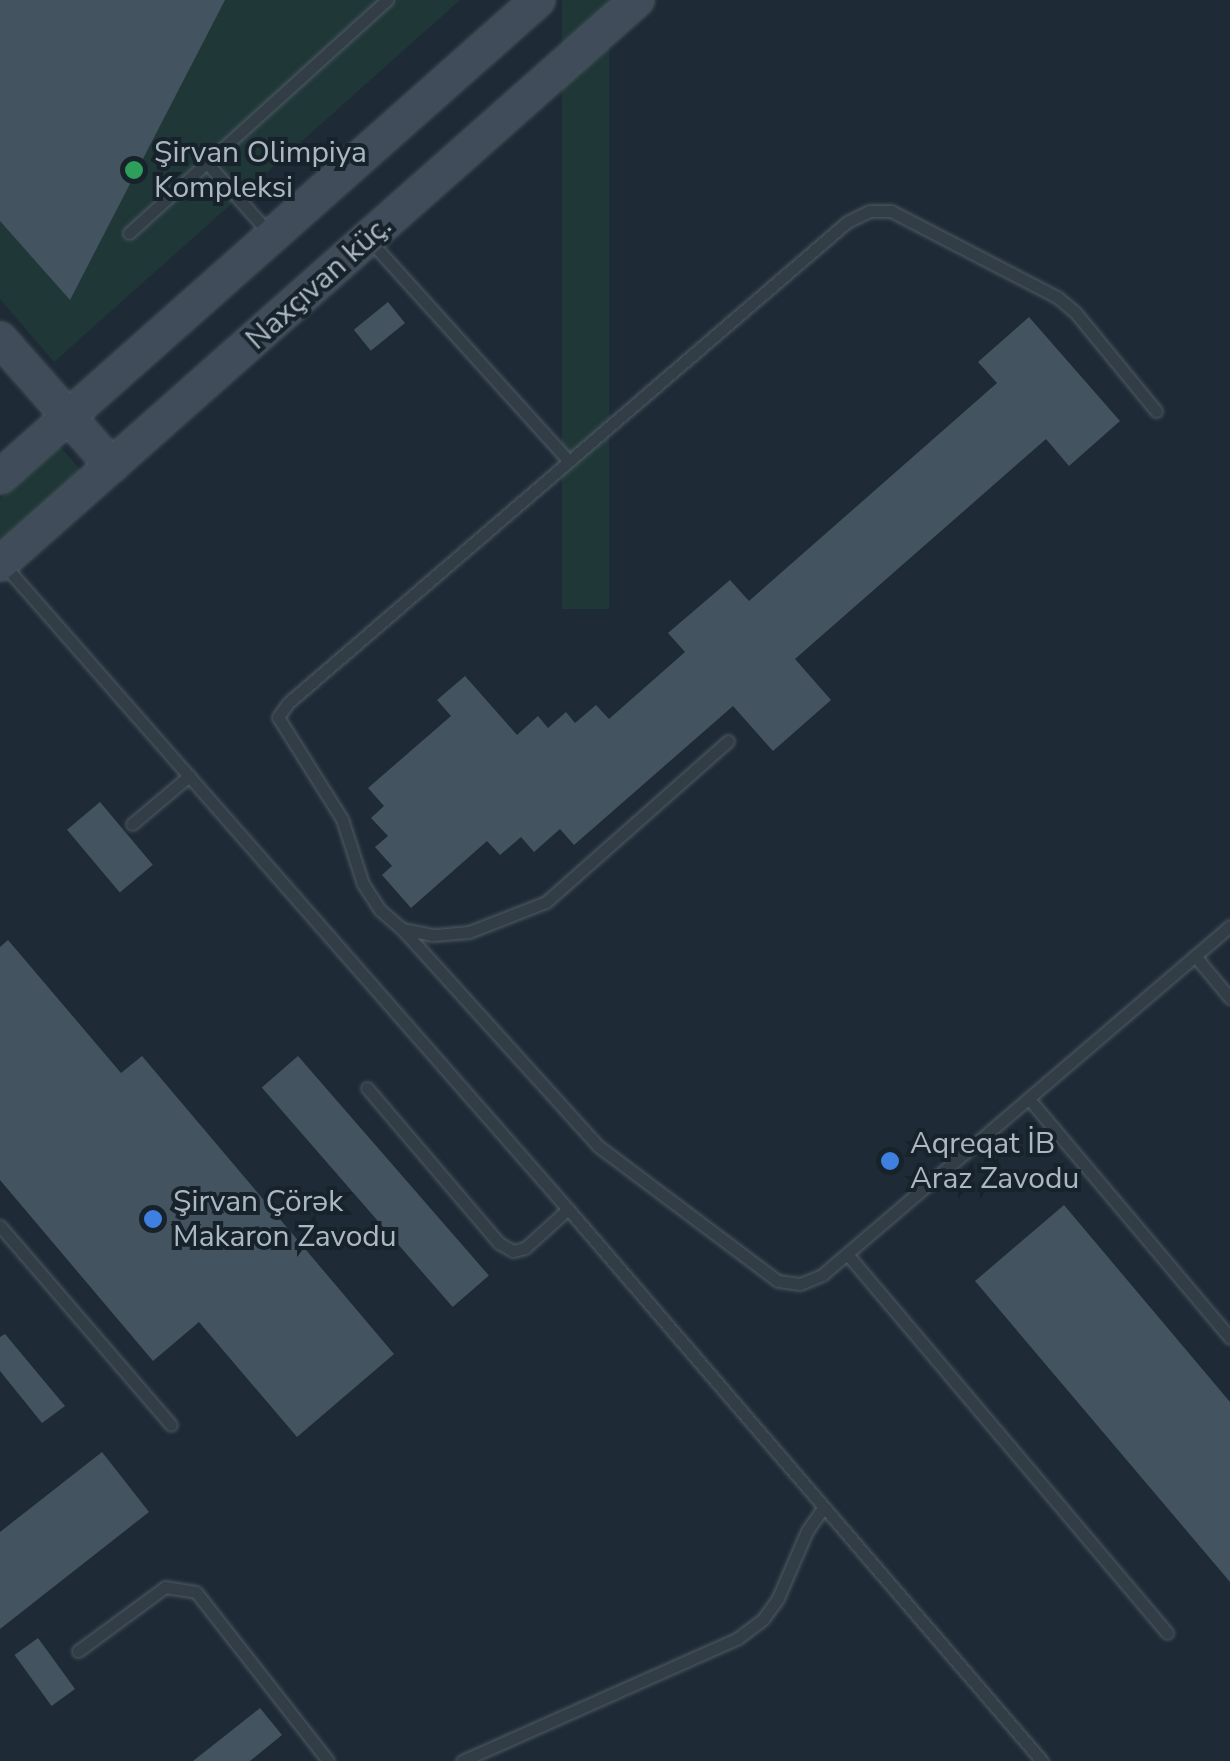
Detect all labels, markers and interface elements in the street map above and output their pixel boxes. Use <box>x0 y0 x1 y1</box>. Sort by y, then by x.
place label: Şirvan Olimpiya Kompleksi <box>154 135 367 206</box>
marker: Şirvan Olimpiya Kompleksi <box>123 159 145 181</box>
street label: Naxçıvan küç. <box>239 208 399 358</box>
place label: Aqreqat İB Araz Zavodu <box>910 1126 1079 1196</box>
marker: Aqreqat İB Araz Zavodu <box>879 1150 901 1172</box>
place label: Şirvan Çörək Makaron Zavodu <box>173 1184 397 1254</box>
marker: Şirvan Çörək Makaron Zavodu <box>142 1208 164 1230</box>

